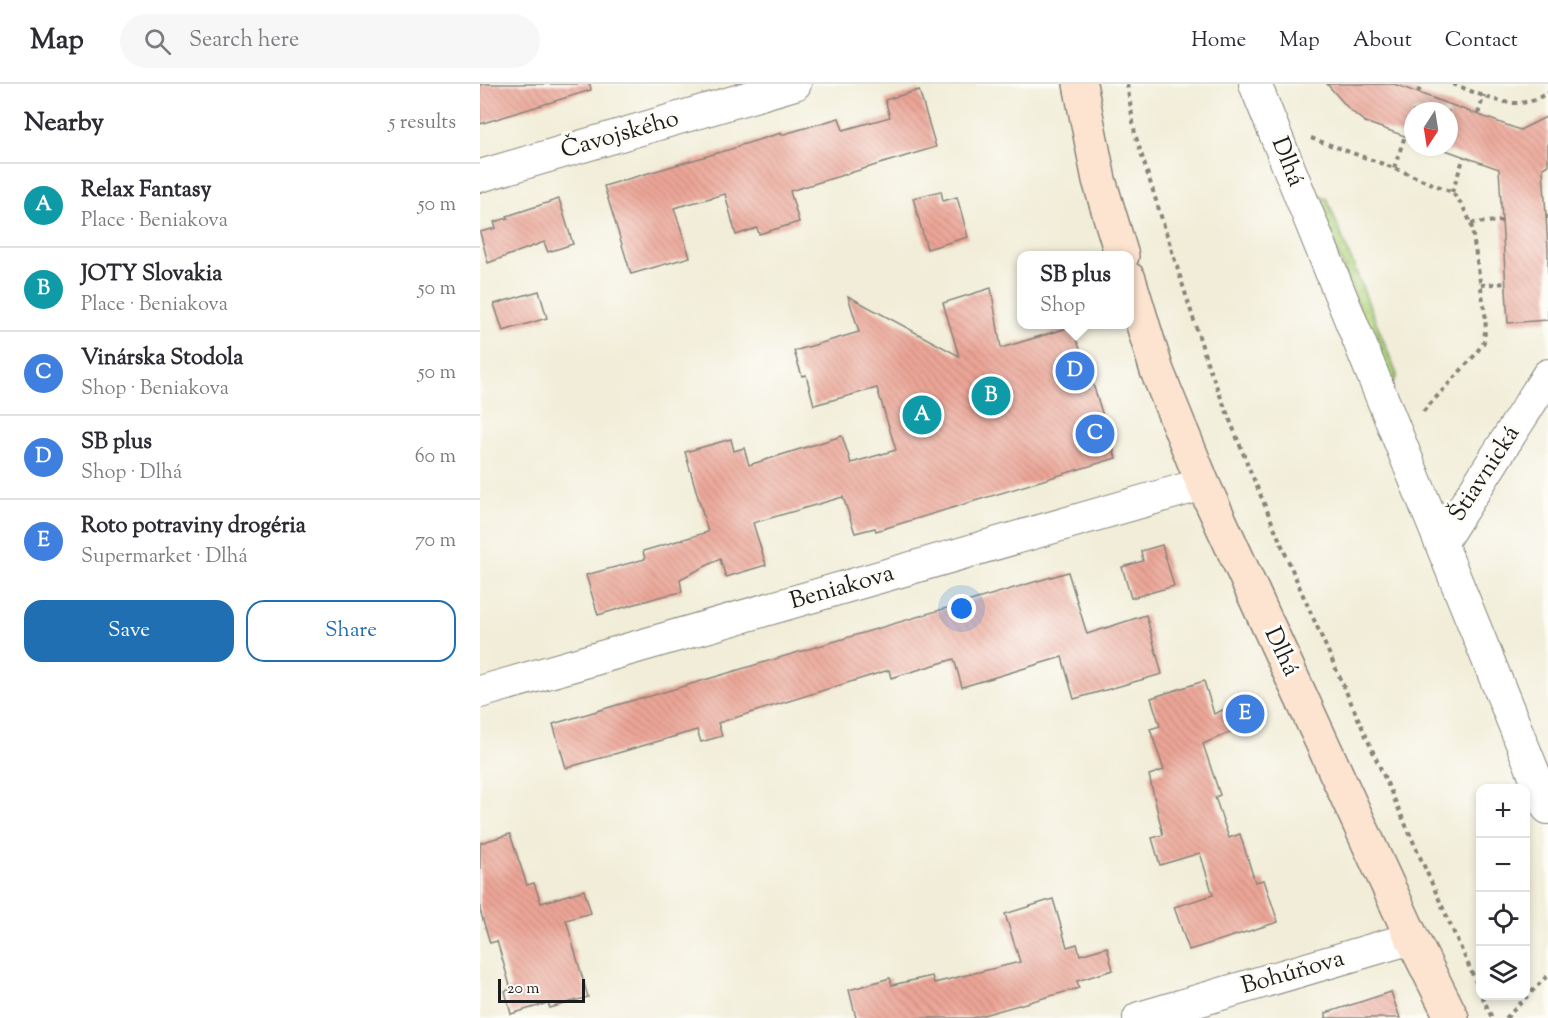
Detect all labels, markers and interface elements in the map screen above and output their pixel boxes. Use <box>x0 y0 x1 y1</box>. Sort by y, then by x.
search box <box>120 14 540 68</box>
text: Map <box>30 21 84 61</box>
icon: search <box>141 25 174 58</box>
text: Search here <box>189 25 299 57</box>
text: Home <box>1191 26 1246 56</box>
text: Map <box>1279 26 1320 56</box>
text: About <box>1353 26 1412 56</box>
text: Contact <box>1445 26 1518 56</box>
street label: Čavojského <box>557 102 683 168</box>
north arrow <box>1404 102 1458 156</box>
text: Nearby <box>24 105 104 142</box>
text: 5 results <box>389 109 456 138</box>
street label: Dlhá <box>1262 132 1312 192</box>
text: Relax Fantasy <box>81 175 211 207</box>
text: A <box>35 191 52 220</box>
text: 50 m <box>418 191 456 220</box>
text: Place · Beniakova <box>81 207 228 236</box>
popup <box>1017 251 1134 329</box>
text: JOTY Slovakia <box>81 259 222 291</box>
text: SB plus <box>1040 260 1111 292</box>
text: B <box>37 275 50 304</box>
text: 50 m <box>418 275 456 304</box>
text: Place · Beniakova <box>81 291 228 320</box>
text: Shop <box>1040 292 1085 321</box>
text: Vinárska Stodola <box>81 343 243 375</box>
pin: D <box>1056 348 1094 394</box>
text: C <box>35 359 52 388</box>
text: 50 m <box>418 359 456 388</box>
pin: B <box>972 374 1010 418</box>
text: Shop · Beniakova <box>81 375 229 404</box>
pin: A <box>902 392 942 438</box>
pin: C <box>1076 412 1114 456</box>
street label: Štiavnická <box>1441 419 1529 529</box>
text: SB plus <box>81 427 152 459</box>
text: D <box>36 443 51 472</box>
text: 60 m <box>415 443 456 472</box>
text: Shop · Dlhá <box>81 459 182 488</box>
text: Roto potraviny drogéria <box>81 511 306 543</box>
text: E <box>37 527 50 556</box>
text: 70 m <box>415 527 456 556</box>
text: Supermarket · Dlhá <box>81 543 248 572</box>
street label: Beniakova <box>786 557 898 619</box>
your location <box>947 594 976 623</box>
button: Save <box>24 600 234 662</box>
button: Share <box>246 600 456 662</box>
street label: Dlhá <box>1255 622 1307 682</box>
pin: E <box>1226 692 1264 736</box>
map controls <box>1476 784 1530 1000</box>
button: + <box>1476 784 1530 838</box>
button: − <box>1476 838 1530 892</box>
button: locate <box>1476 892 1530 946</box>
street label: Bohúňova <box>1237 942 1349 1004</box>
button: layers <box>1476 946 1530 1000</box>
scale bar <box>498 976 585 1004</box>
text: 20 m <box>507 978 540 1001</box>

